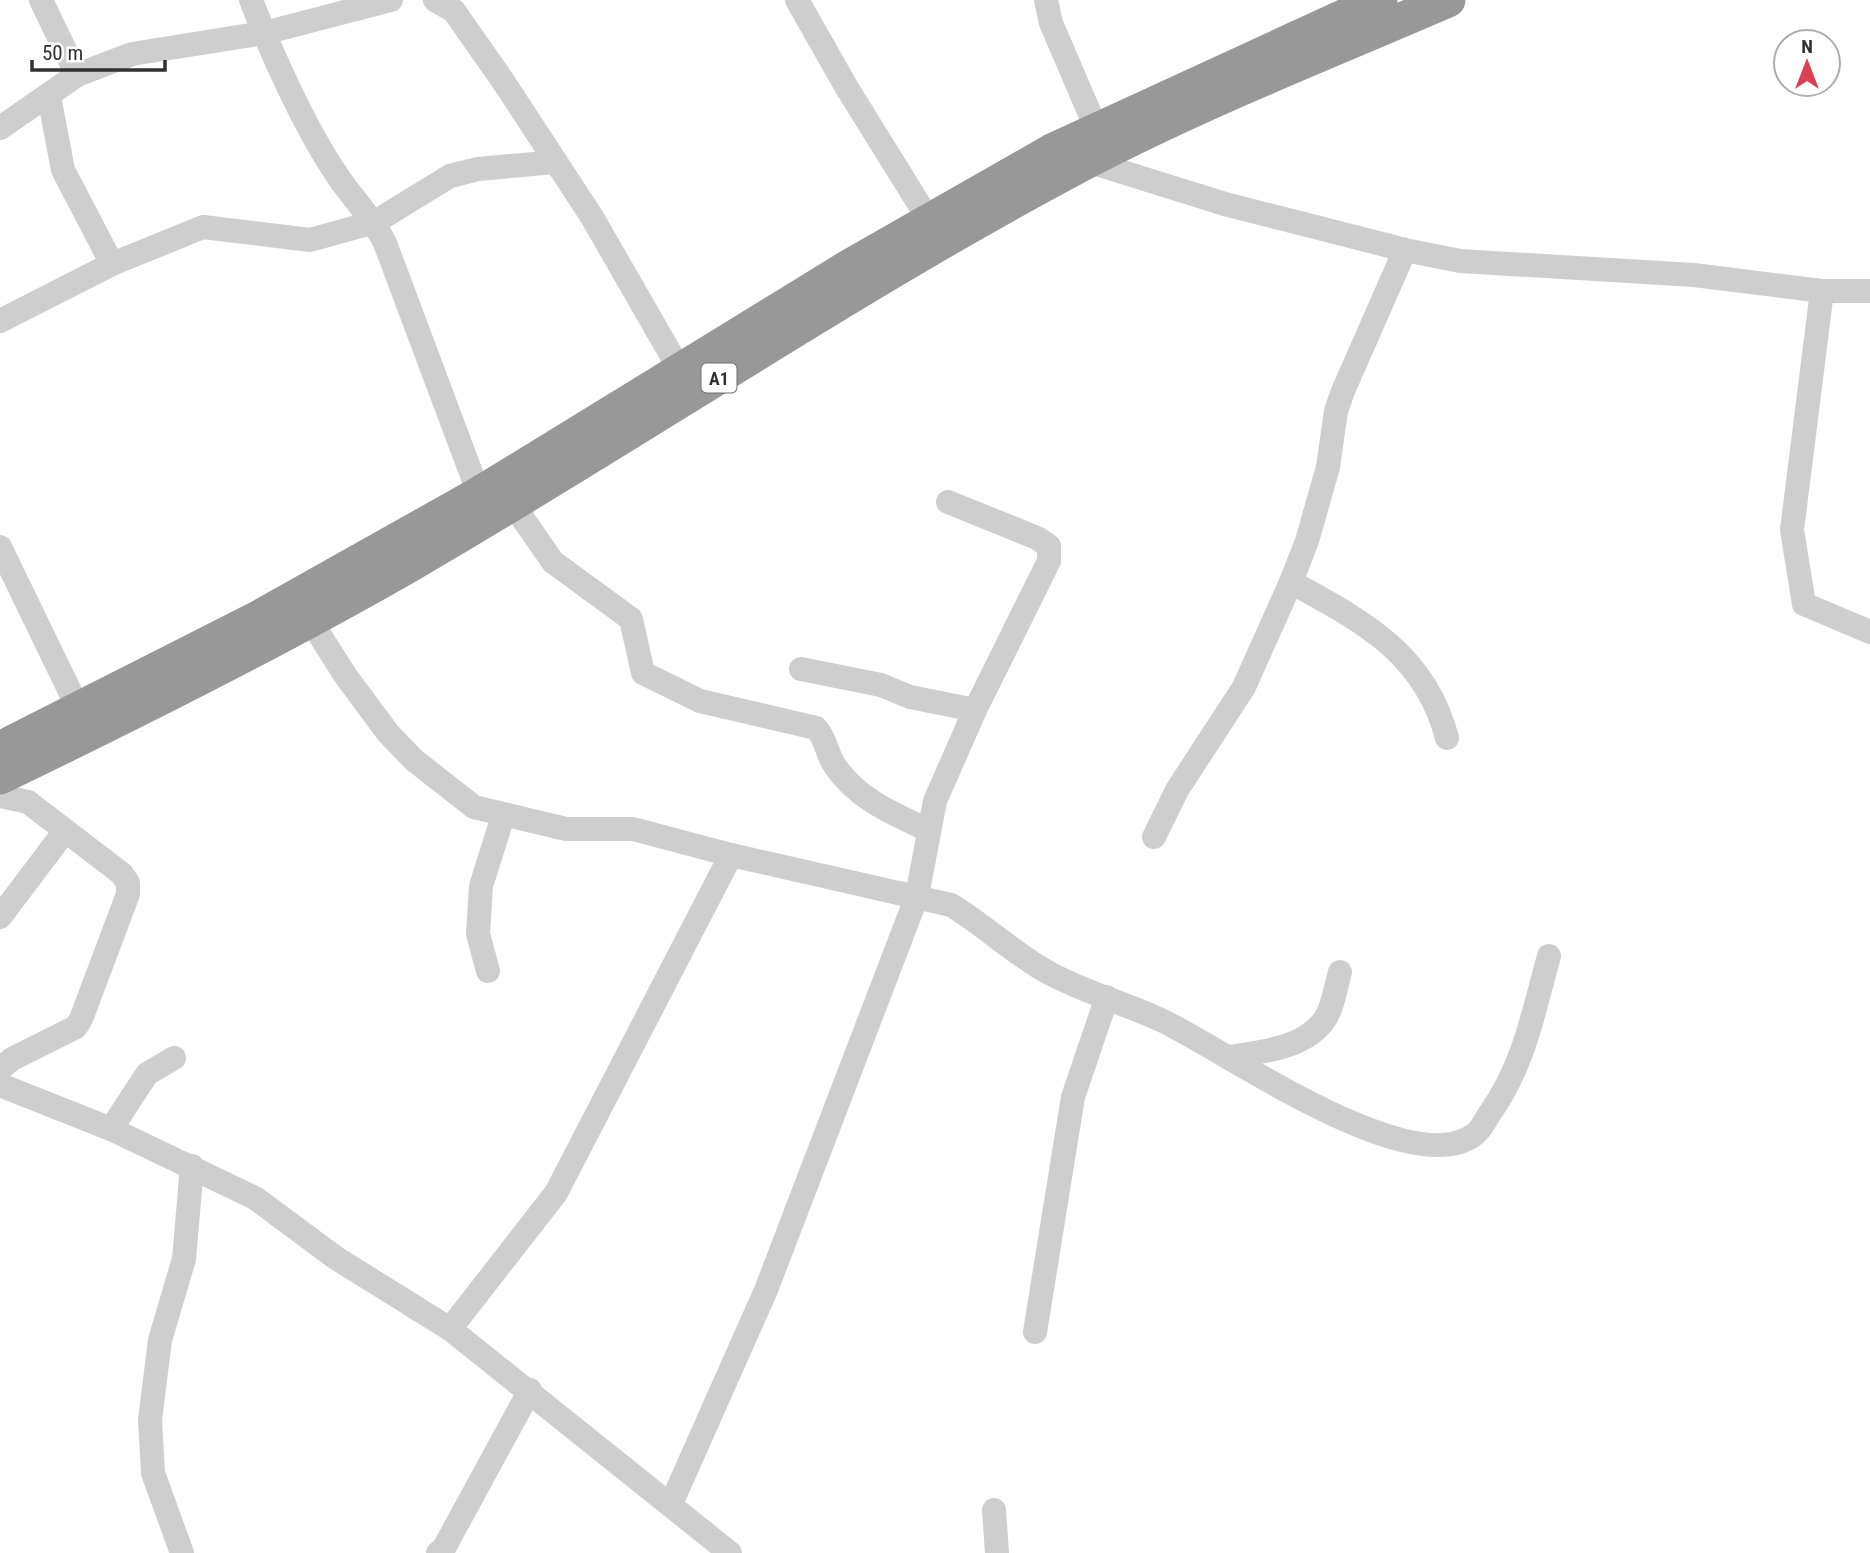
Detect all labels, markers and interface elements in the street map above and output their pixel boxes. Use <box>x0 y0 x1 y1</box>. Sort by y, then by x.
scale bar <box>32 28 164 72</box>
north arrow <box>1772 28 1842 98</box>
text: N <box>1801 35 1813 58</box>
text: 50 m <box>42 41 83 65</box>
road number: A1 <box>702 364 736 392</box>

